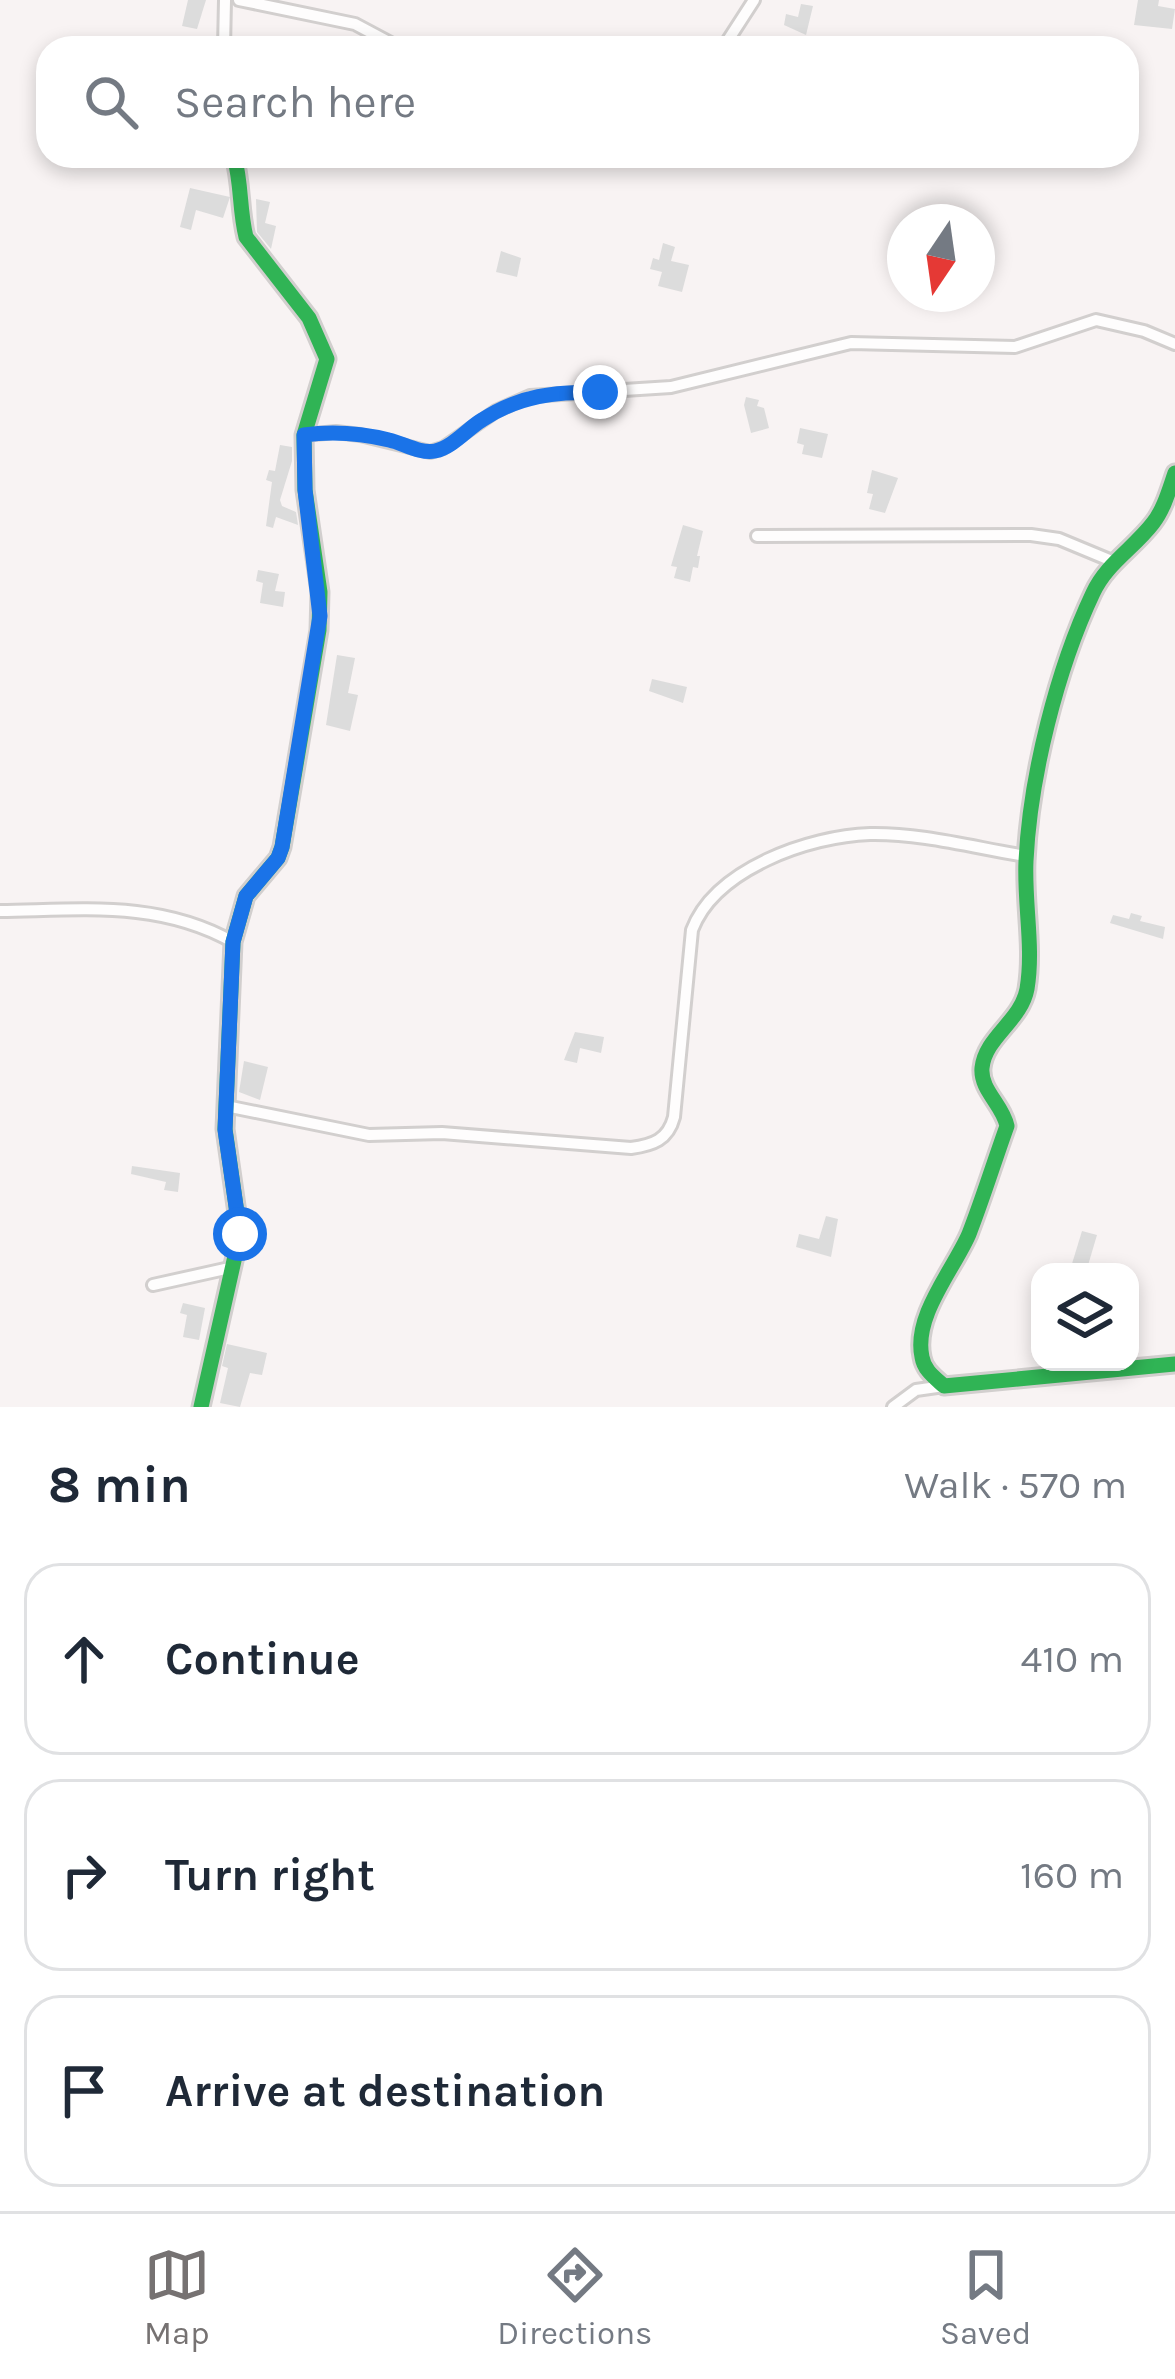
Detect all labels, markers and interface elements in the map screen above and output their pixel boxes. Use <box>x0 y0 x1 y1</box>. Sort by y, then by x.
search box <box>36 36 1139 168</box>
icon: search <box>78 69 144 135</box>
text: Search here <box>174 76 416 128</box>
north arrow <box>887 204 995 312</box>
route end <box>573 365 627 419</box>
route start <box>213 1207 267 1261</box>
map controls <box>1031 1263 1139 1371</box>
button: layers <box>1031 1263 1139 1371</box>
text: 8 min <box>48 1455 191 1515</box>
text: Walk · 570 m <box>904 1462 1127 1508</box>
icon: ahead <box>51 1626 117 1692</box>
text: Continue <box>165 1633 360 1685</box>
text: 410 m <box>1020 1636 1124 1682</box>
icon: right <box>51 1842 117 1908</box>
text: Turn right <box>165 1849 375 1901</box>
text: 160 m <box>1020 1852 1124 1898</box>
icon: arrive <box>51 2058 117 2124</box>
text: Arrive at destination <box>165 2065 605 2117</box>
tab: Map <box>144 2242 210 2352</box>
tab: Directions <box>497 2242 652 2352</box>
tab: Saved <box>940 2242 1031 2352</box>

